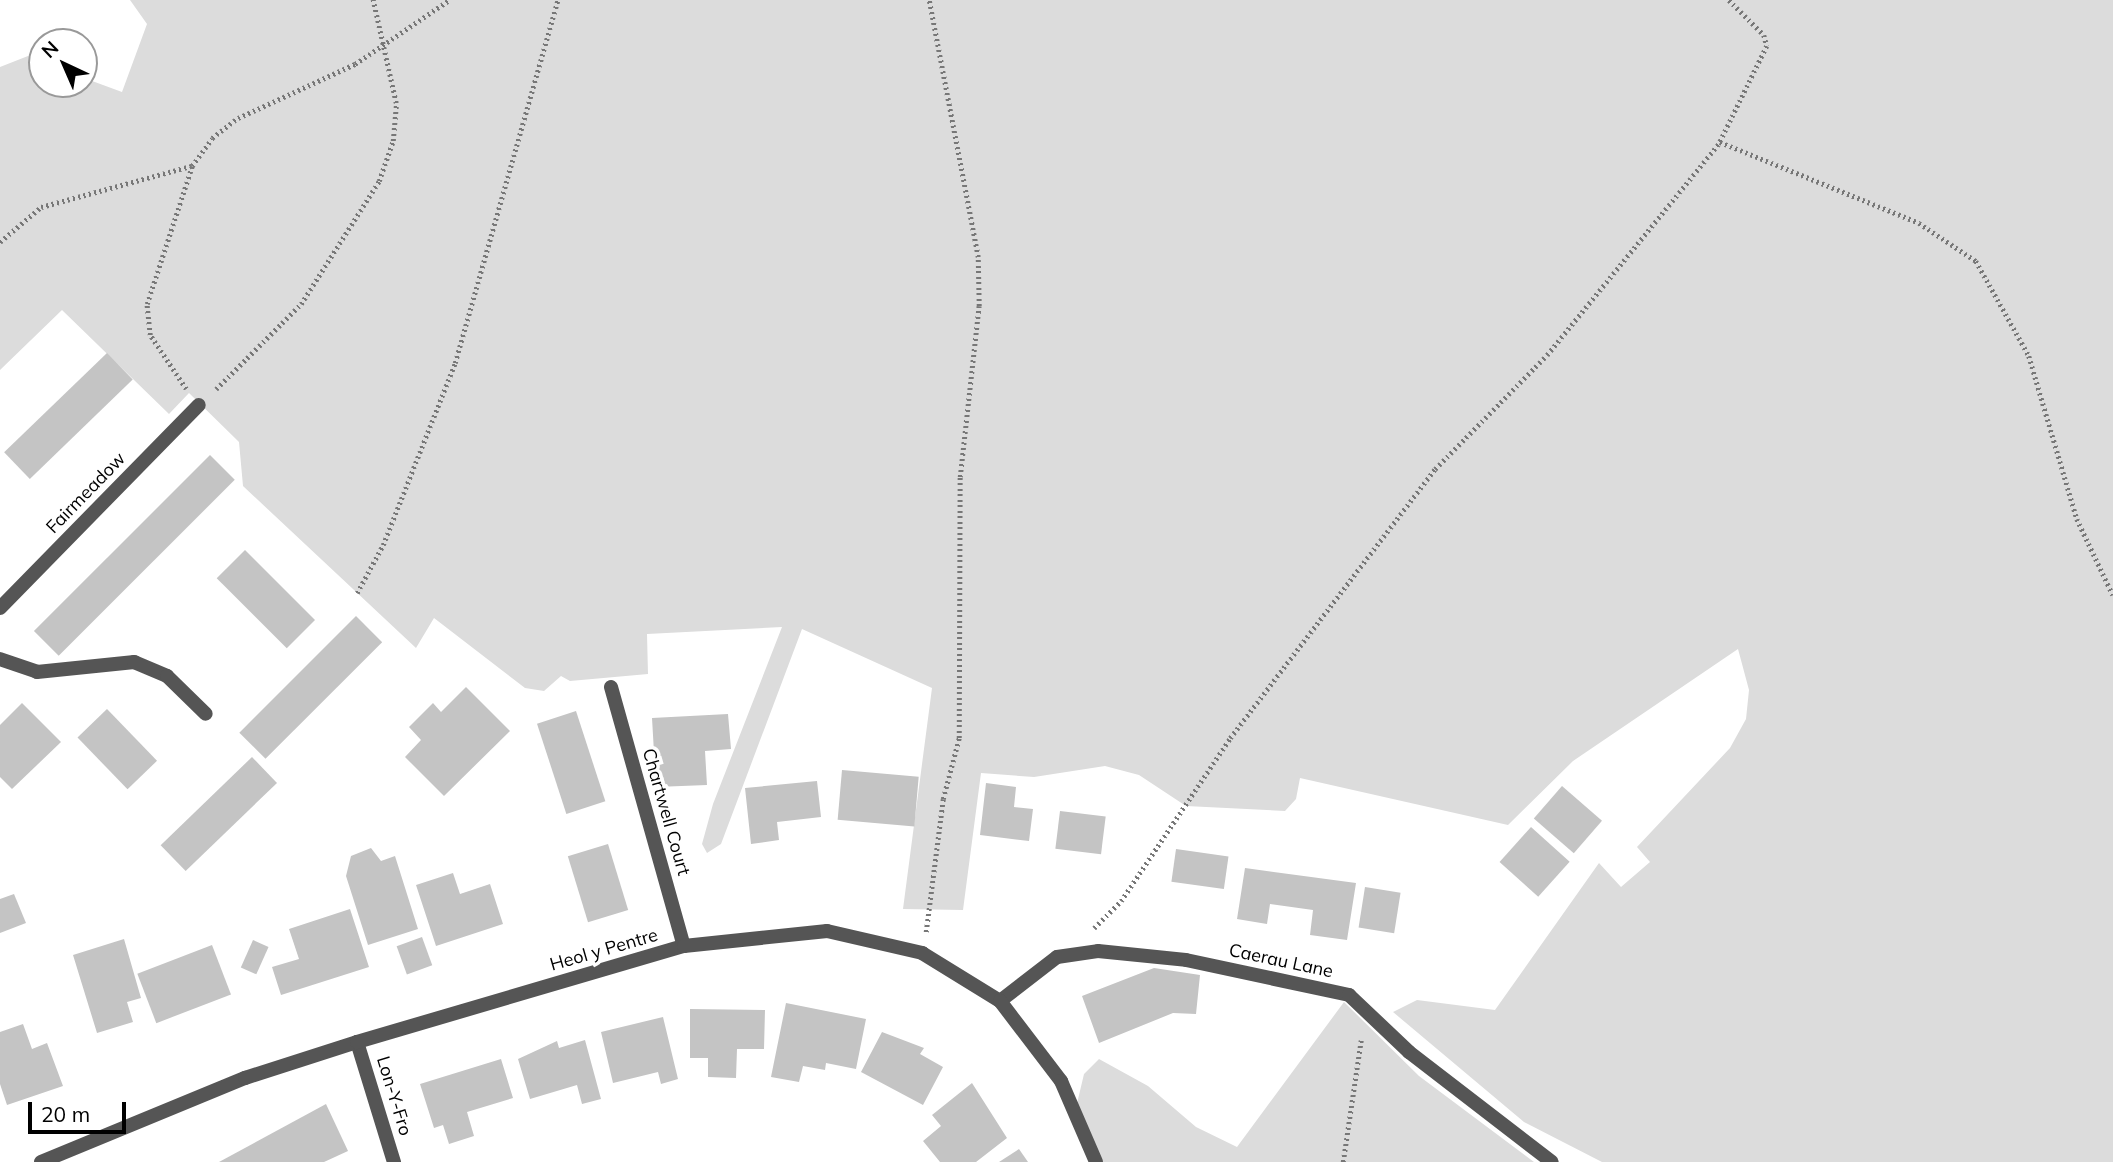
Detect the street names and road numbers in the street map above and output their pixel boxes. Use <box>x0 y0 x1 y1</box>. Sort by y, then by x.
street label: Fairmeadow <box>42 448 130 538</box>
street label: Chartwell Court <box>638 746 694 878</box>
street label: Heol y Pentre <box>548 924 660 976</box>
street label: Caerau Lane <box>1227 939 1335 983</box>
street label: Lon-Y-Fro <box>372 1054 416 1138</box>

